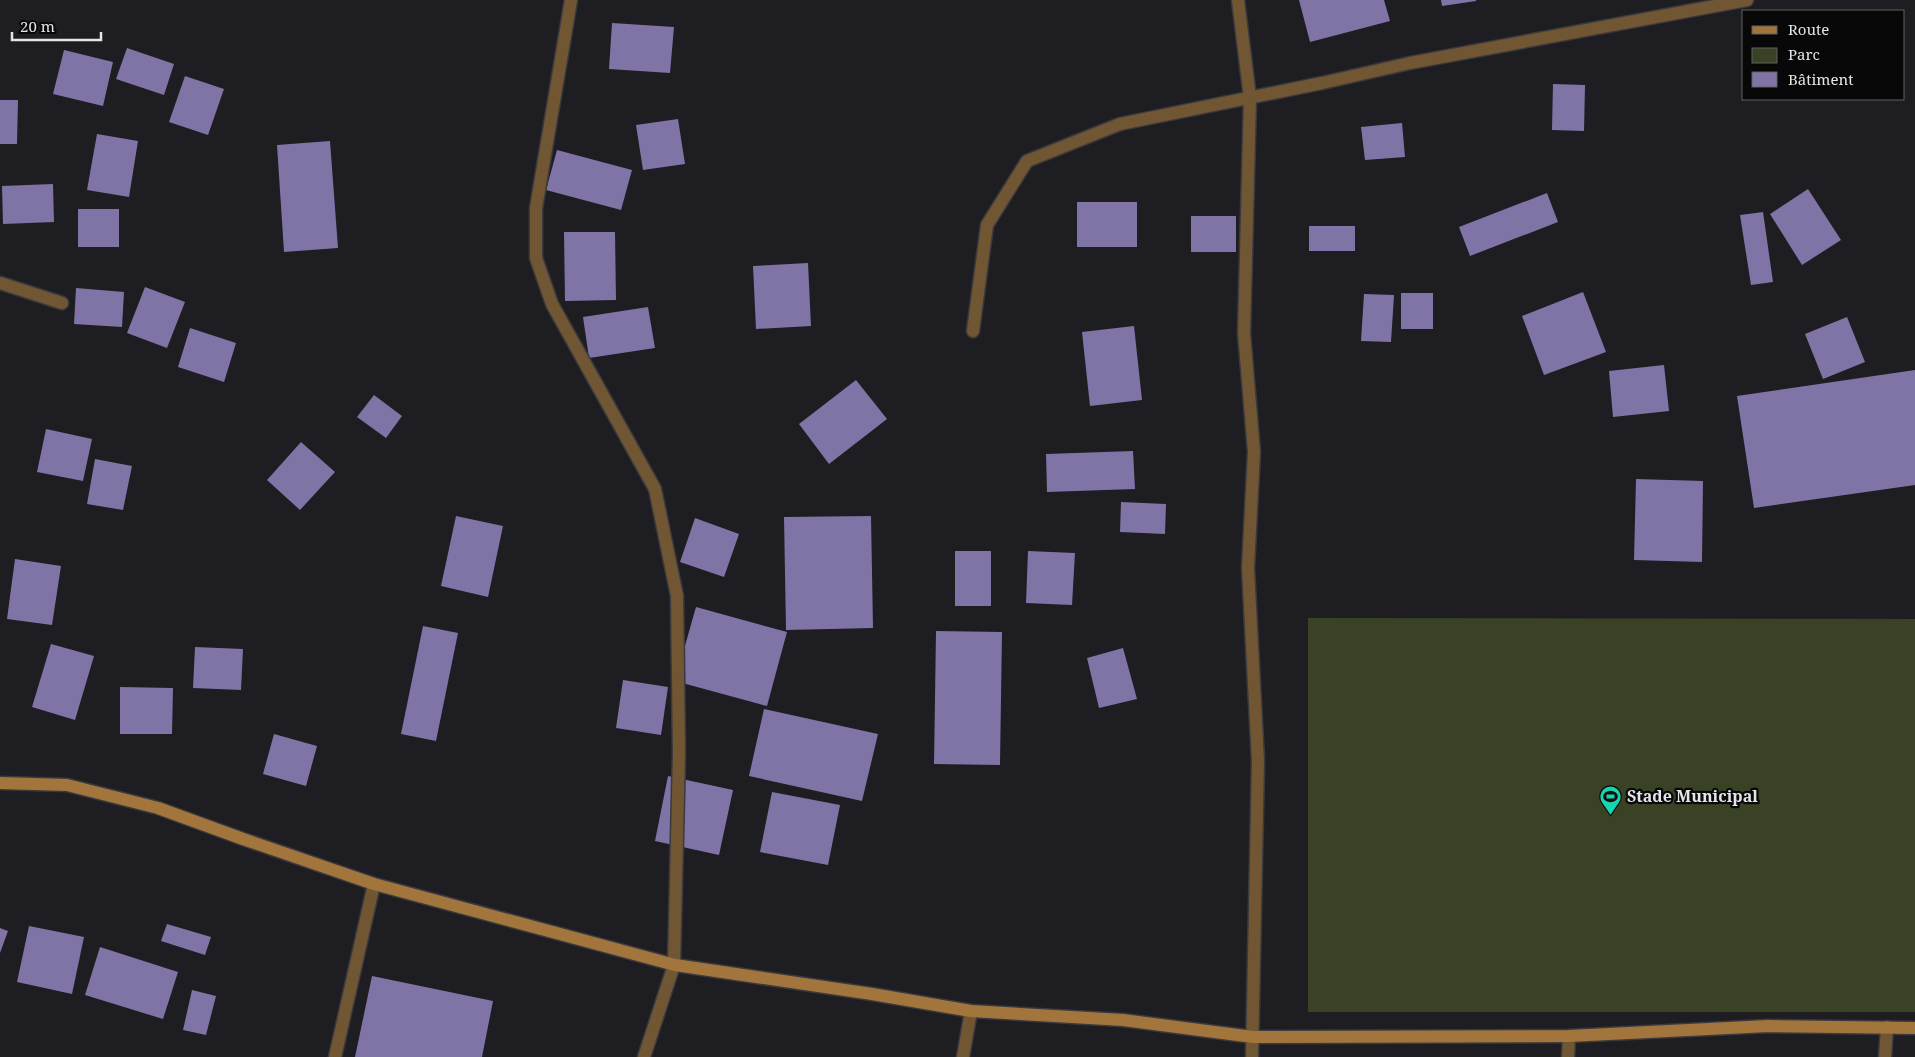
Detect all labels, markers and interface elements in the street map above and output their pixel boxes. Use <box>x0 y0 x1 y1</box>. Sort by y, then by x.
scale bar <box>12 10 101 42</box>
legend <box>1742 10 1905 100</box>
text: 20 m <box>20 16 55 36</box>
text: Route <box>1788 19 1829 39</box>
text: Parc <box>1788 44 1820 64</box>
text: Bâtiment <box>1788 69 1854 89</box>
sports icon: Stade Municipal <box>1599 784 1623 815</box>
place label: Stade Municipal <box>1627 785 1758 807</box>

